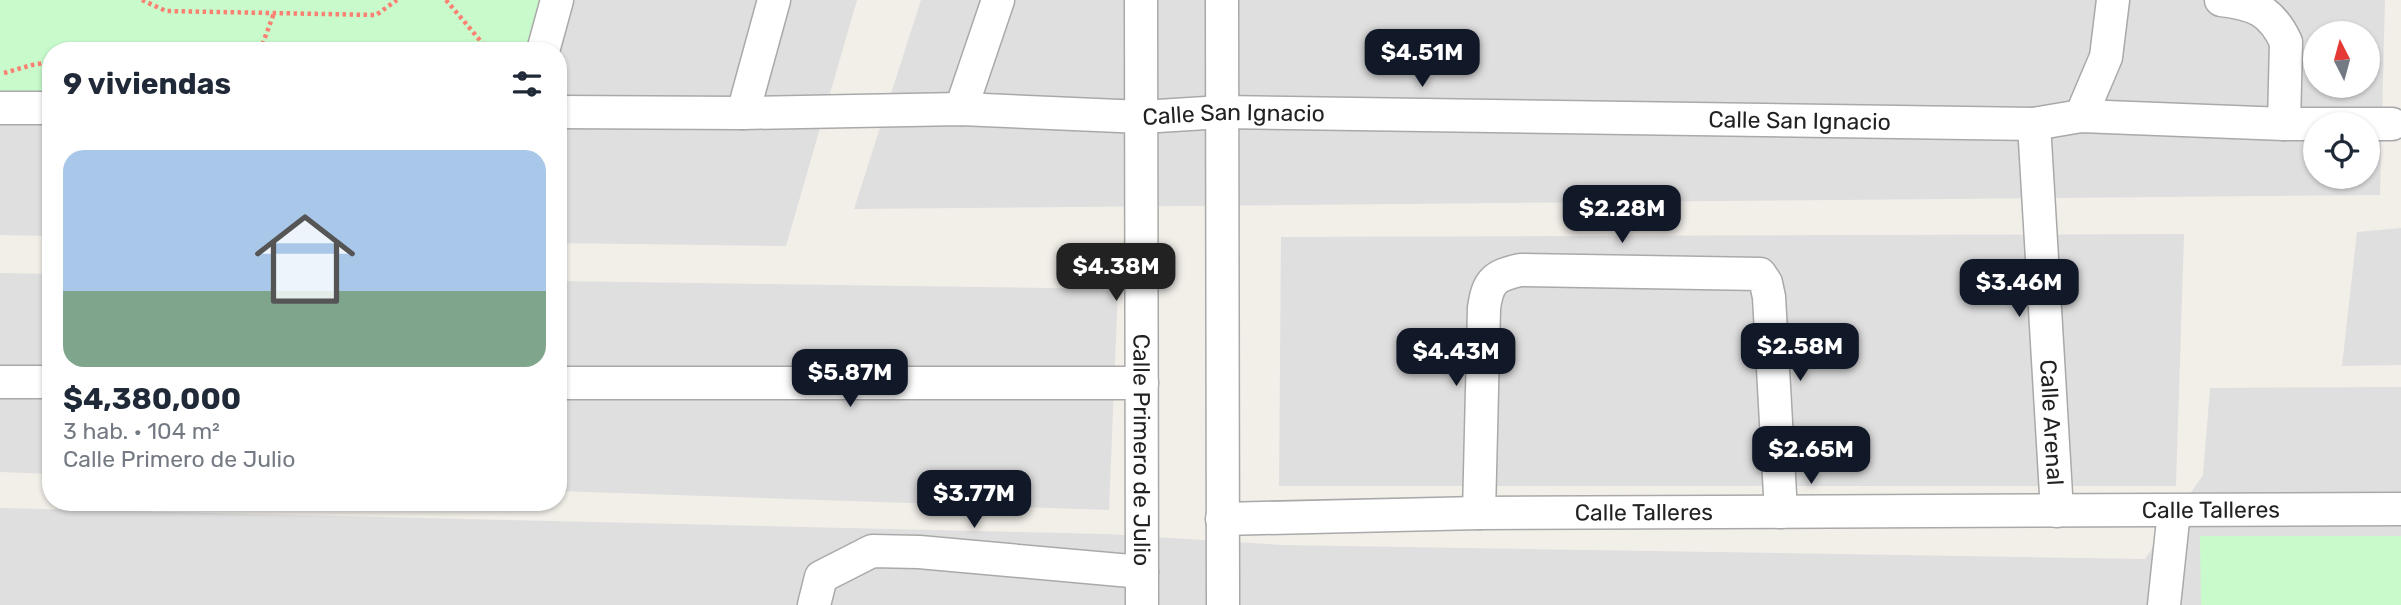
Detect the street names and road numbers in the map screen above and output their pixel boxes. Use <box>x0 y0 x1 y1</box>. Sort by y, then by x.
street label: Calle San Ignacio <box>1142 98 1325 131</box>
street label: Calle San Ignacio <box>1708 105 1891 136</box>
street label: Calle Primero de Julio <box>1128 334 1156 566</box>
street label: Calle Arenal <box>2034 359 2069 486</box>
street label: Calle Talleres <box>2142 496 2280 524</box>
street label: Calle Talleres <box>1575 498 1713 527</box>

